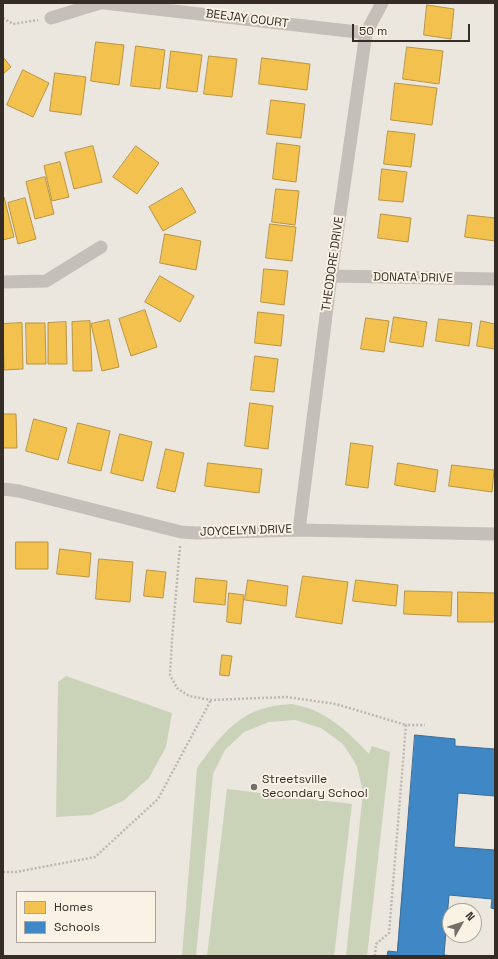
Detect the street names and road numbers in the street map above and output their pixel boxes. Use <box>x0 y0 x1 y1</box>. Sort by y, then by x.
street label: BEEJAY COURT <box>205 7 289 31</box>
street label: THEODORE DRIVE <box>319 216 347 312</box>
street label: DONATA DRIVE <box>373 270 453 286</box>
street label: JOYCELYN DRIVE <box>200 522 292 540</box>

